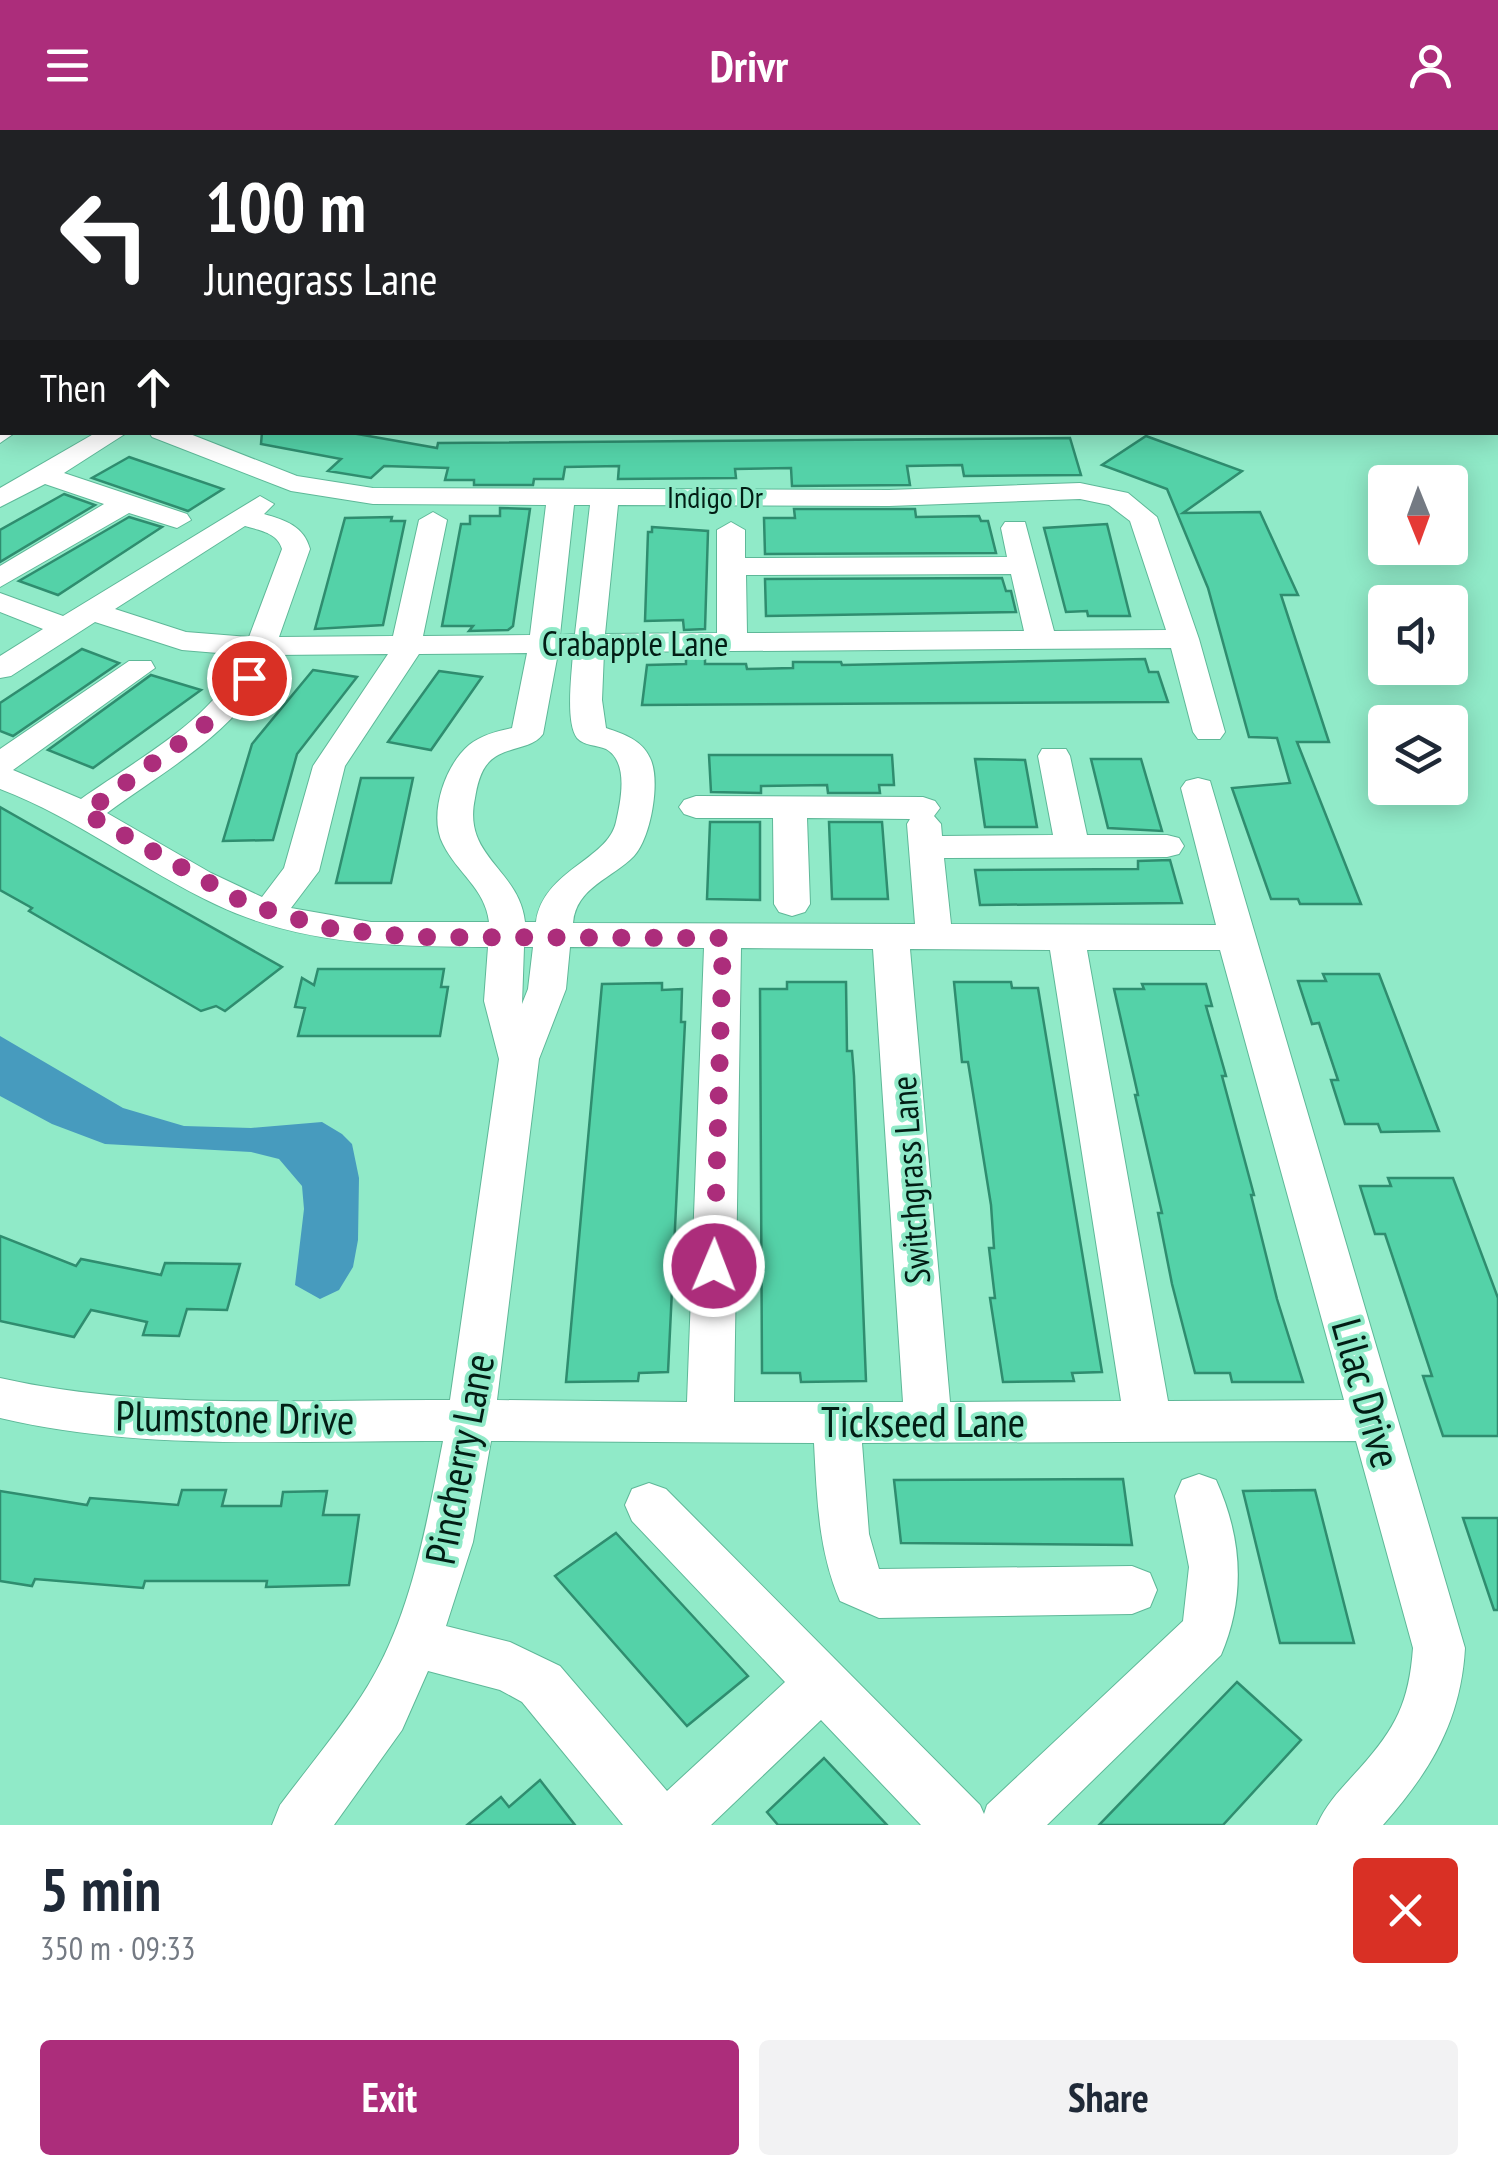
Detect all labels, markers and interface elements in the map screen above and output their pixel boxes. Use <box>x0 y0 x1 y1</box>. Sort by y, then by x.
text: Drivr <box>710 36 788 94</box>
icon: menu <box>40 38 95 93</box>
icon: person <box>1403 38 1458 93</box>
text: 100 m <box>205 161 366 251</box>
icon: left <box>40 170 170 300</box>
text: Junegrass Lane <box>205 249 437 307</box>
icon: ahead <box>126 360 181 415</box>
text: Then <box>40 363 106 412</box>
north arrow <box>1368 465 1468 565</box>
map controls <box>1368 465 1468 805</box>
street label: Indigo Dr <box>667 477 764 516</box>
button: sound <box>1368 585 1468 685</box>
street label: Crabapple Lane <box>542 620 728 666</box>
pin <box>207 636 292 721</box>
icon: arrive <box>222 651 277 706</box>
button: layers <box>1368 705 1468 805</box>
street label: Switchgrass Lane <box>880 1075 940 1285</box>
position arrow <box>662 1214 766 1318</box>
street label: Lilac Drive <box>1320 1312 1414 1474</box>
street label: Pincherry Lane <box>412 1349 506 1569</box>
street label: Plumstone Drive <box>115 1387 355 1447</box>
street label: Tickseed Lane <box>821 1394 1025 1449</box>
text: 5 min <box>40 1850 161 1928</box>
button: close <box>1353 1858 1458 1963</box>
text: 350 m · 09:33 <box>40 1927 195 1969</box>
button: Exit <box>40 2040 739 2155</box>
button: Share <box>759 2040 1458 2155</box>

